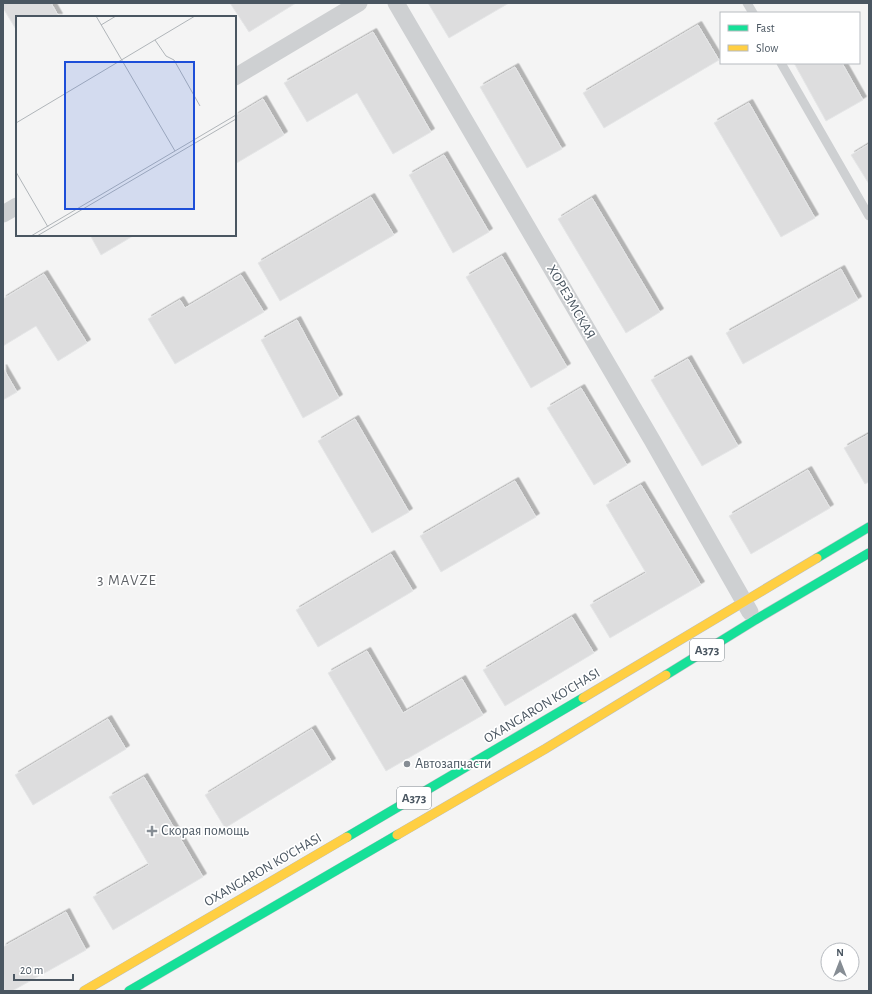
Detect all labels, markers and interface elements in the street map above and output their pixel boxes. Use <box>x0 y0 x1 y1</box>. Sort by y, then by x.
legend <box>720 12 860 64</box>
inset map <box>16 16 236 236</box>
text: Fast <box>756 22 775 34</box>
text: Slow <box>756 42 778 54</box>
street label: ХОРЕЗМСКАЯ <box>544 263 598 341</box>
district label: 3 MAVZE <box>97 573 157 588</box>
road number: A373 <box>690 639 724 661</box>
street label: OXANGARON KO'CHASI <box>482 666 602 746</box>
place label: Автозапчасти <box>415 757 491 771</box>
marker: Автозапчасти <box>402 759 412 769</box>
road number: A373 <box>397 787 431 809</box>
place label: Скорая помощь <box>161 824 249 838</box>
marker: Скорая помощь <box>146 825 158 837</box>
street label: OXANGARON KO'CHASI <box>202 831 324 909</box>
north arrow <box>820 942 860 982</box>
text: N <box>836 947 844 958</box>
scale bar <box>14 956 73 982</box>
text: 20 m <box>20 964 43 976</box>

